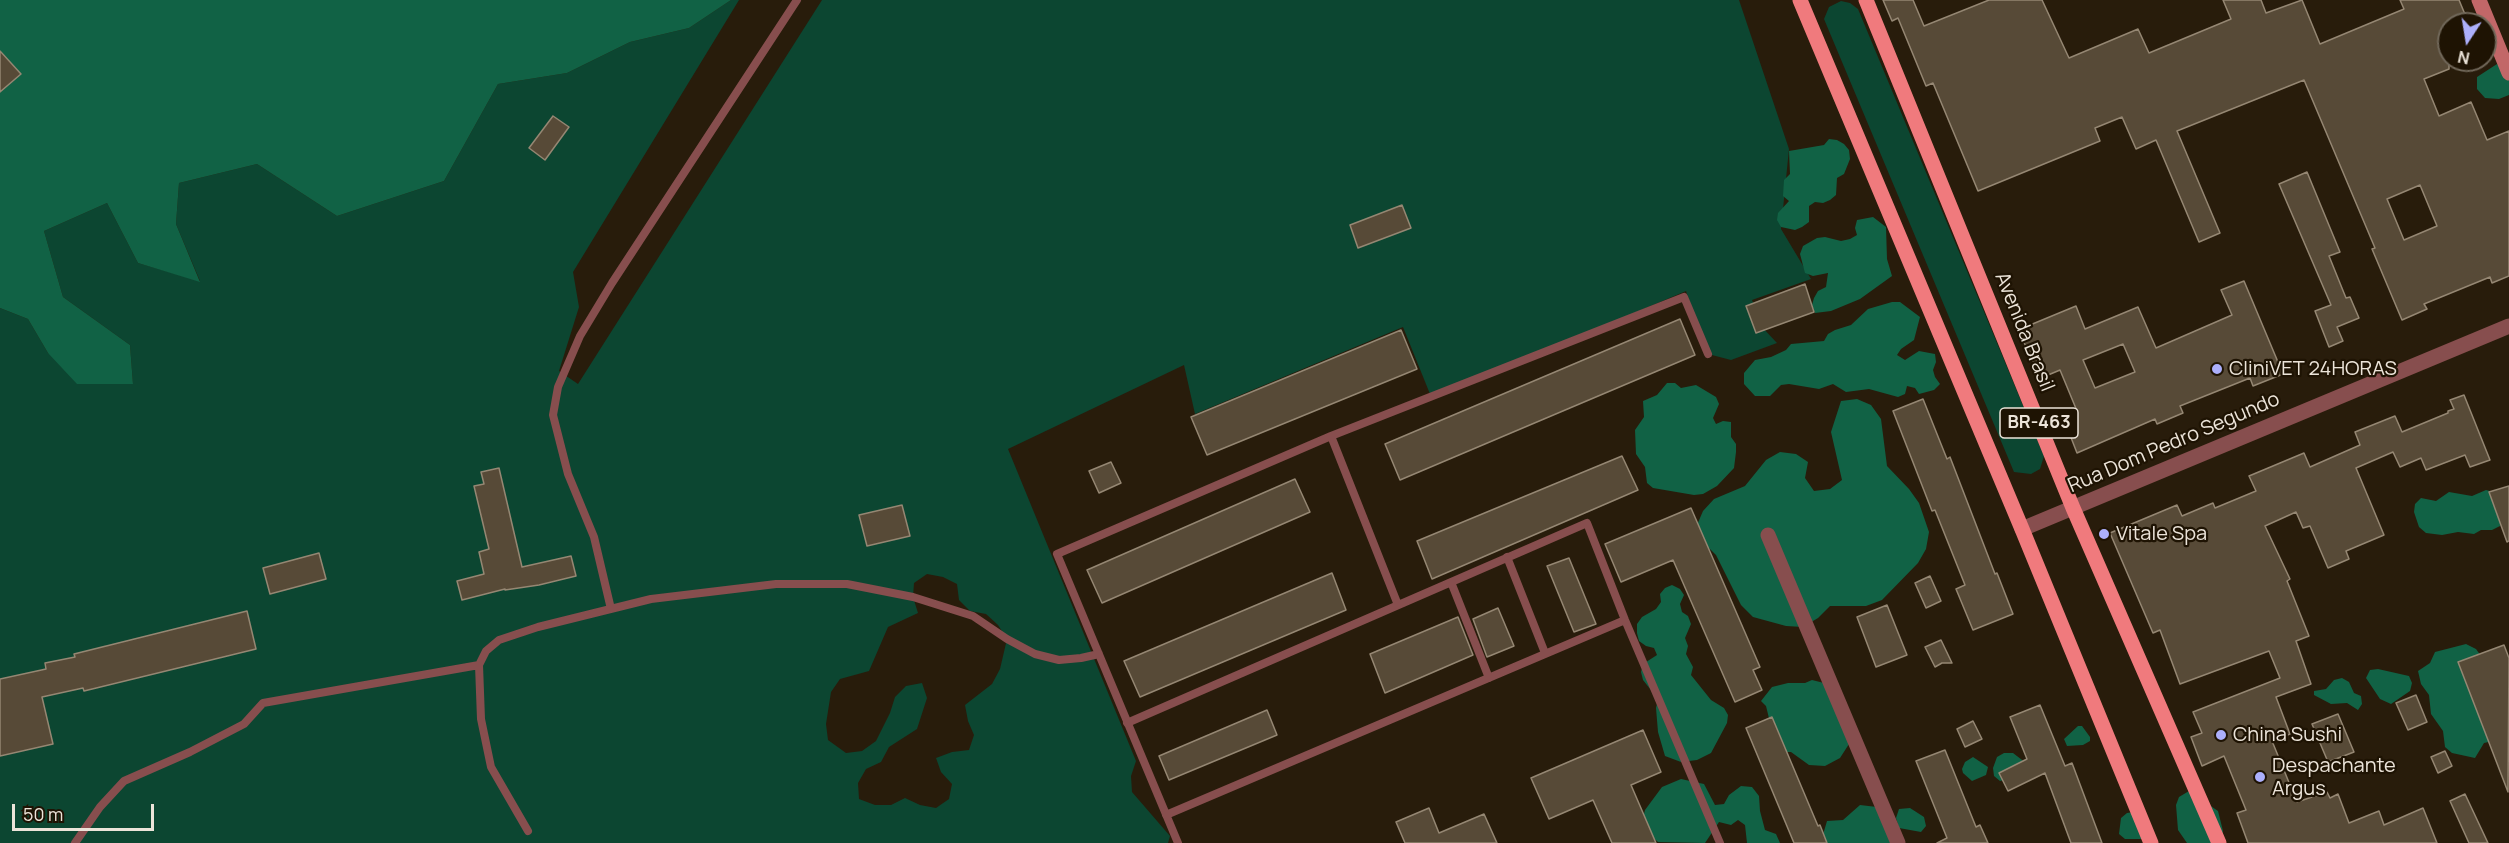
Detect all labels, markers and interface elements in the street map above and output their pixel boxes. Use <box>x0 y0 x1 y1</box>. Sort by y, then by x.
north arrow <box>2437 12 2497 72</box>
text: N <box>2456 46 2472 70</box>
street label: Avenida Brasil <box>1989 269 2059 395</box>
place label: CliniVET 24HORAS <box>2229 357 2397 381</box>
marker: CliniVET 24HORAS <box>2210 362 2224 376</box>
street label: Rua Dom Pedro Segundo <box>2065 388 2283 498</box>
road number: BR-463 <box>2000 408 2078 438</box>
place label: Vitale Spa <box>2116 522 2207 546</box>
marker: Vitale Spa <box>2097 527 2111 541</box>
place label: China Sushi <box>2233 723 2342 747</box>
marker: China Sushi <box>2214 728 2228 742</box>
place label: Despachante Argus <box>2272 754 2396 801</box>
marker: Despachante Argus <box>2253 770 2267 784</box>
scale bar <box>15 792 158 830</box>
text: 50 m <box>23 802 63 826</box>

